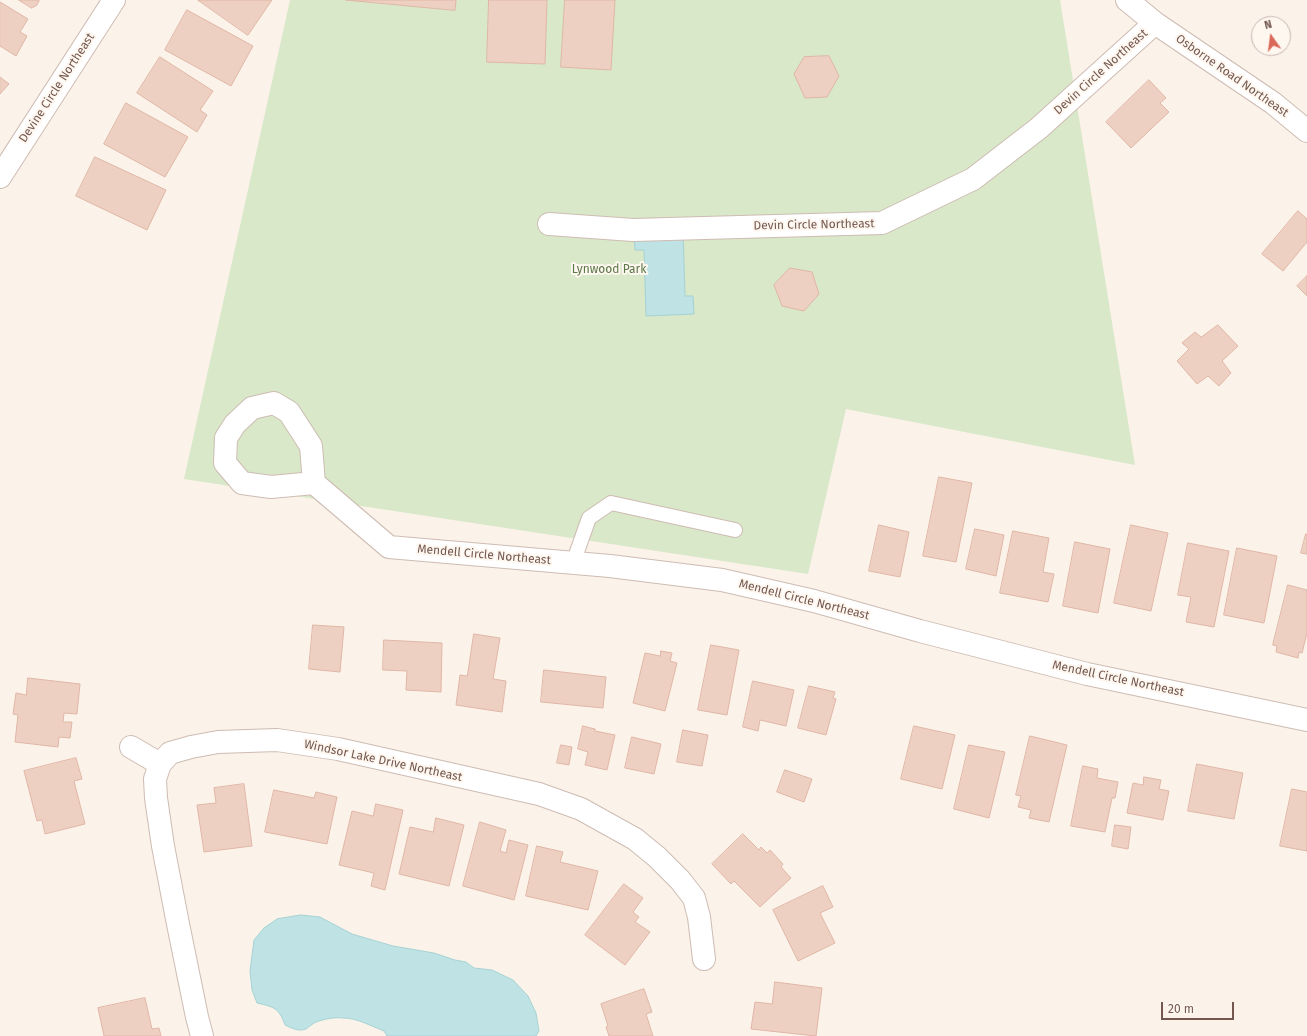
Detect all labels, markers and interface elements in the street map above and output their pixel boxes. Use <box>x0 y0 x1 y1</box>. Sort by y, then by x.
north arrow <box>1251 16 1291 56</box>
text: N <box>1263 18 1273 32</box>
street label: Devin Circle Northeast <box>1051 26 1151 118</box>
street label: Devine Circle Northeast <box>16 31 98 145</box>
street label: Osborne Road Northeast <box>1173 32 1291 120</box>
street label: Devin Circle Northeast <box>753 217 875 233</box>
park label: Lynwood Park <box>572 263 646 277</box>
street label: Mendell Circle Northeast <box>417 542 551 568</box>
street label: Mendell Circle Northeast <box>737 577 871 623</box>
street label: Mendell Circle Northeast <box>1051 658 1185 700</box>
street label: Windsor Lake Drive Northeast <box>303 737 463 785</box>
scale bar <box>1163 994 1236 1020</box>
text: 20 m <box>1168 1002 1194 1016</box>

